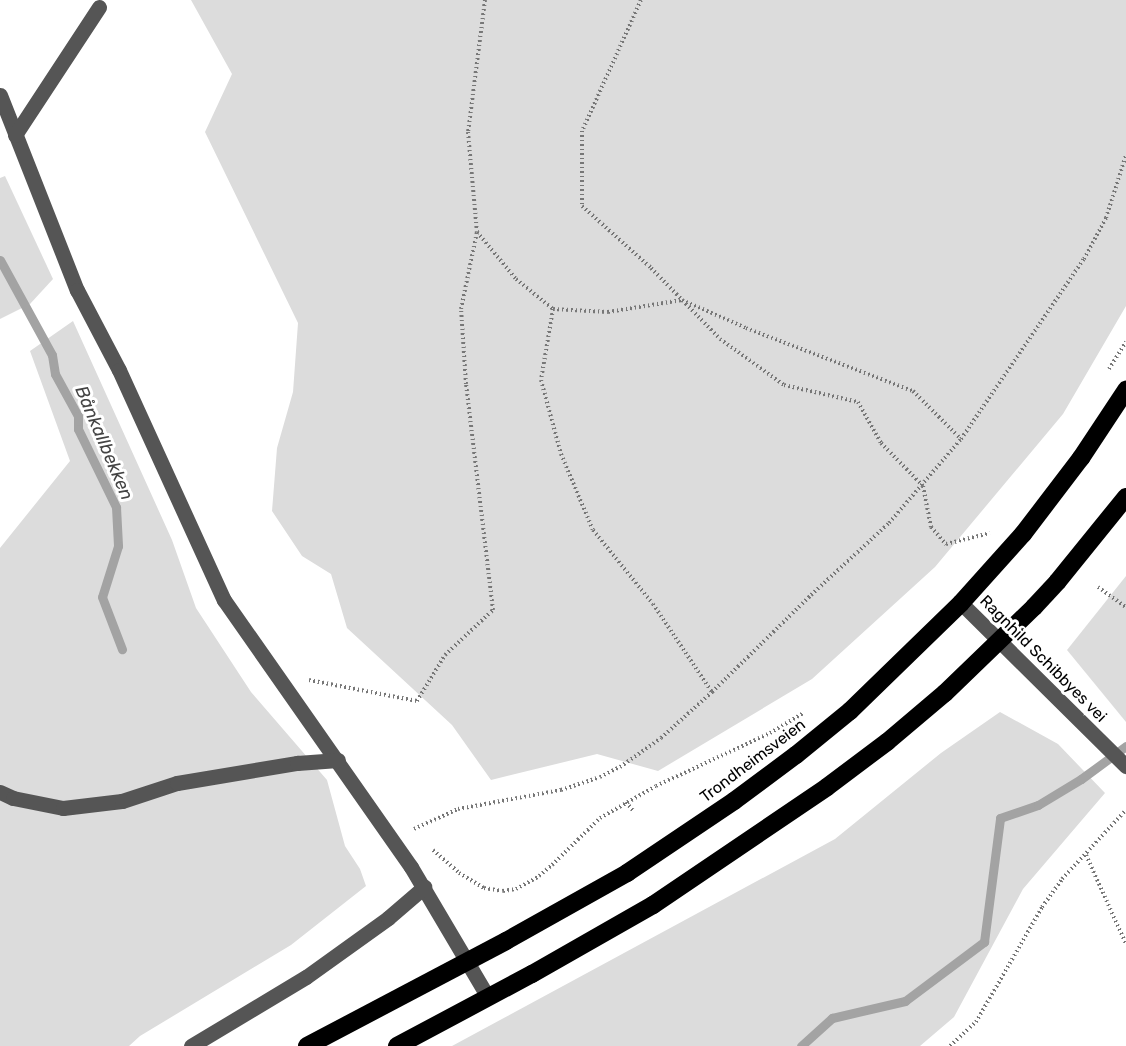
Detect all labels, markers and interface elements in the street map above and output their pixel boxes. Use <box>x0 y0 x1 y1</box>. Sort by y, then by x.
water label: Bånkallbekken <box>70 383 138 503</box>
street label: Ragnhild Schibbyes vei <box>976 592 1110 726</box>
street label: Trondheimsveien <box>697 715 809 807</box>

